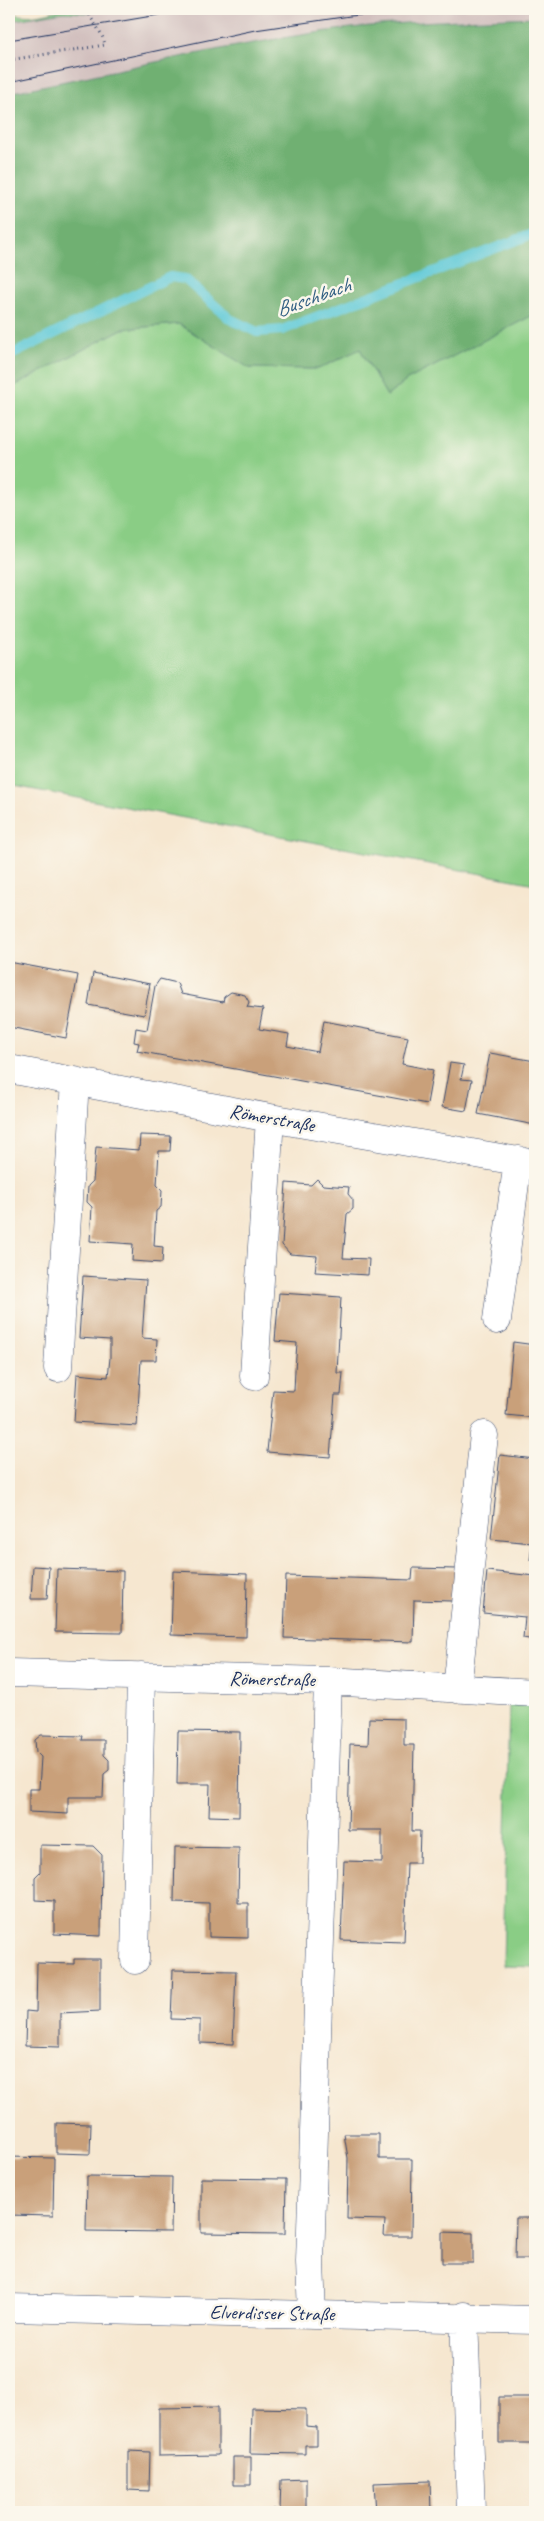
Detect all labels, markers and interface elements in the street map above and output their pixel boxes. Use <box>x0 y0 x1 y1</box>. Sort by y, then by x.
water label: Buschbach <box>272 271 355 322</box>
street label: Römerstraße <box>228 1098 318 1138</box>
street label: Römerstraße <box>229 1666 317 1692</box>
street label: Elverdisser Straße <box>209 2299 336 2327</box>

